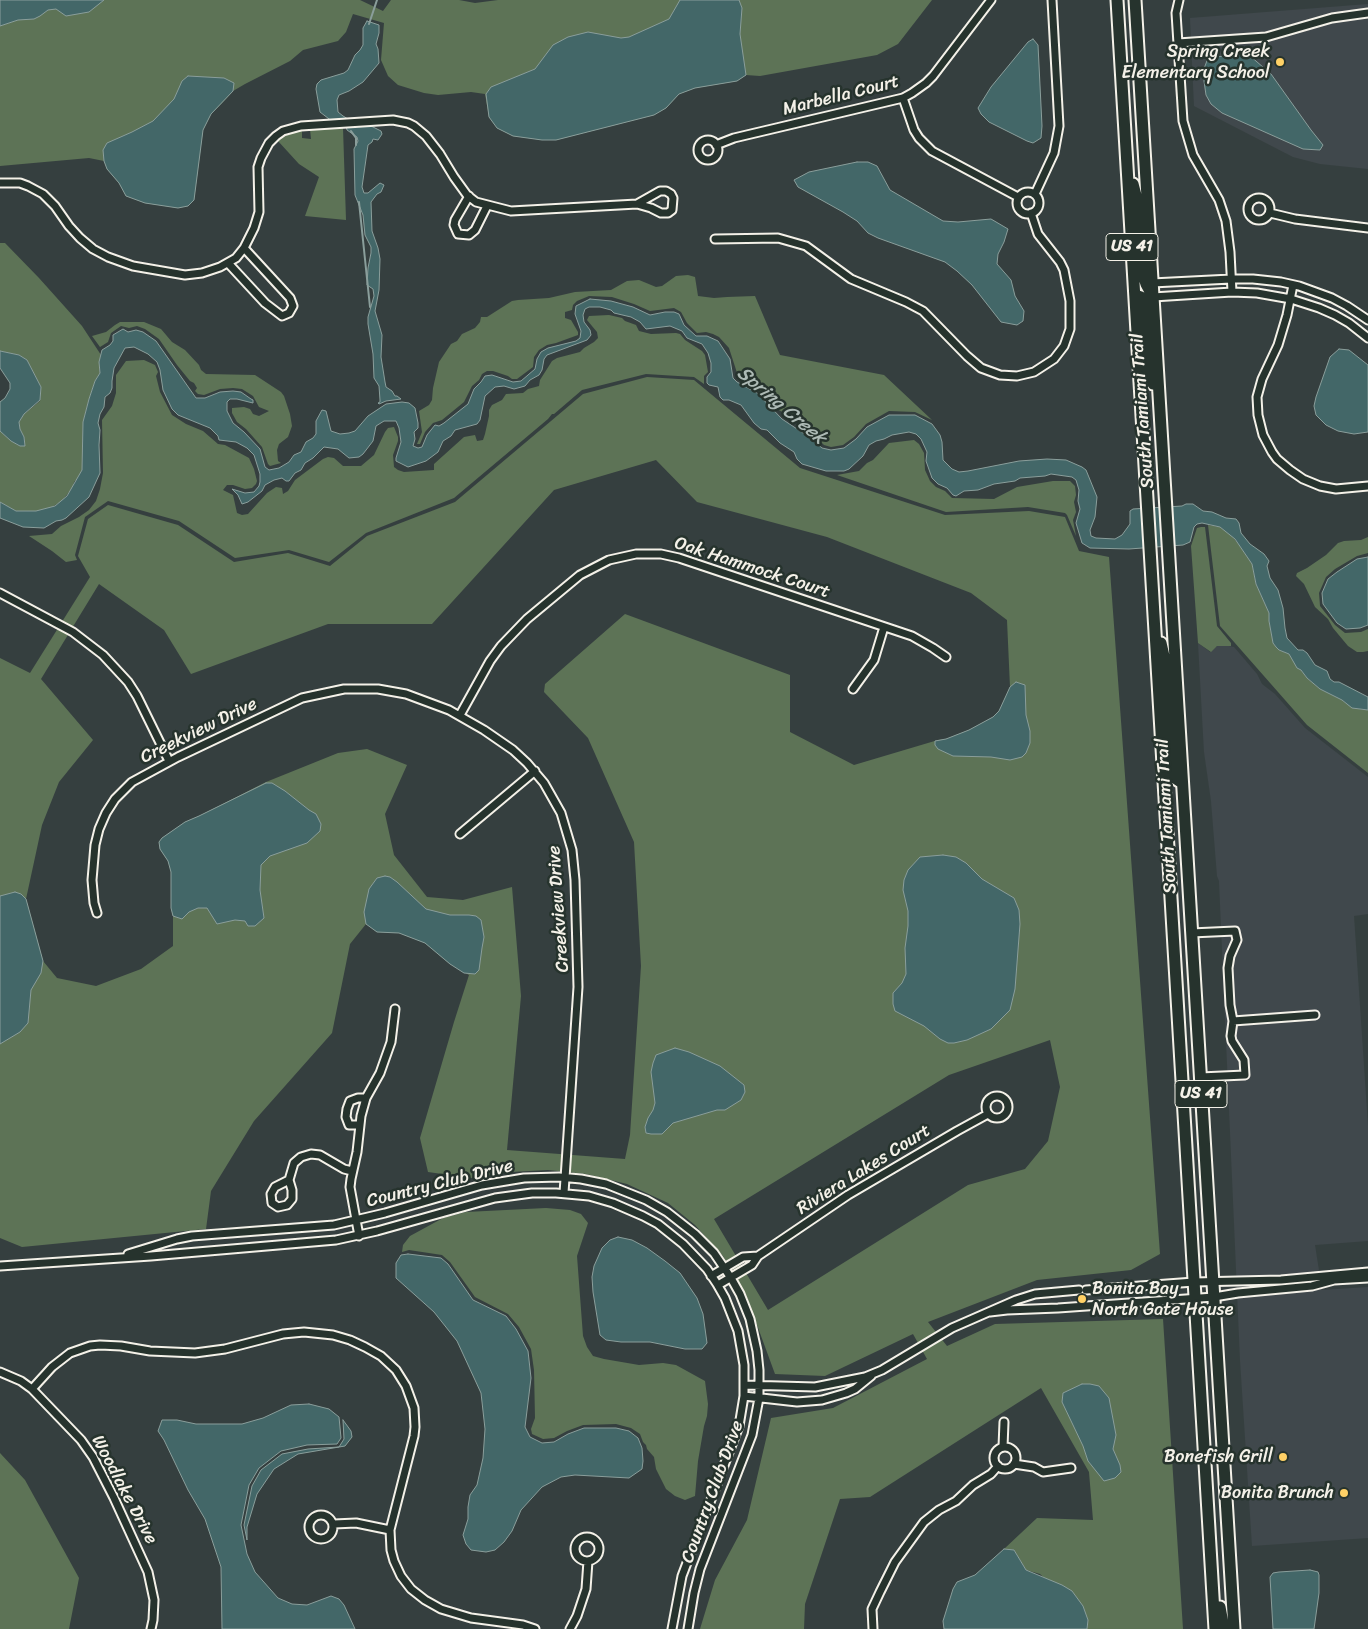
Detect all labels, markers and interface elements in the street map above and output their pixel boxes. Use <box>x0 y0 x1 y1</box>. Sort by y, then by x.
place label: Spring Creek Elementary School <box>1121 41 1270 84</box>
marker: Spring Creek Elementary School <box>1274 56 1286 68</box>
street label: Marbella Court <box>781 71 901 121</box>
road number: US 41 <box>1106 233 1158 260</box>
street label: South Tamiami Trail <box>1127 333 1159 489</box>
water label: Spring Creek <box>732 362 830 450</box>
street label: Oak Hammock Court <box>672 533 832 603</box>
street label: Creekview Drive <box>137 693 261 769</box>
street label: South Tamiami Trail <box>1152 738 1182 894</box>
street label: Creekview Drive <box>544 845 574 973</box>
road number: US 41 <box>1175 1080 1227 1108</box>
street label: Riviera Lakes Court <box>793 1120 935 1220</box>
street label: Country Club Drive <box>365 1155 515 1213</box>
place label: Bonita Bay North Gate House <box>1092 1278 1234 1320</box>
marker: Bonita Bay North Gate House <box>1076 1293 1088 1305</box>
street label: Country Club Drive <box>677 1418 749 1566</box>
street label: Woodlake Drive <box>86 1432 162 1548</box>
place label: Bonefish Grill <box>1164 1446 1273 1468</box>
marker: Bonefish Grill <box>1277 1451 1289 1463</box>
place label: Bonita Brunch <box>1221 1482 1334 1504</box>
marker: Bonita Brunch <box>1338 1487 1350 1499</box>

